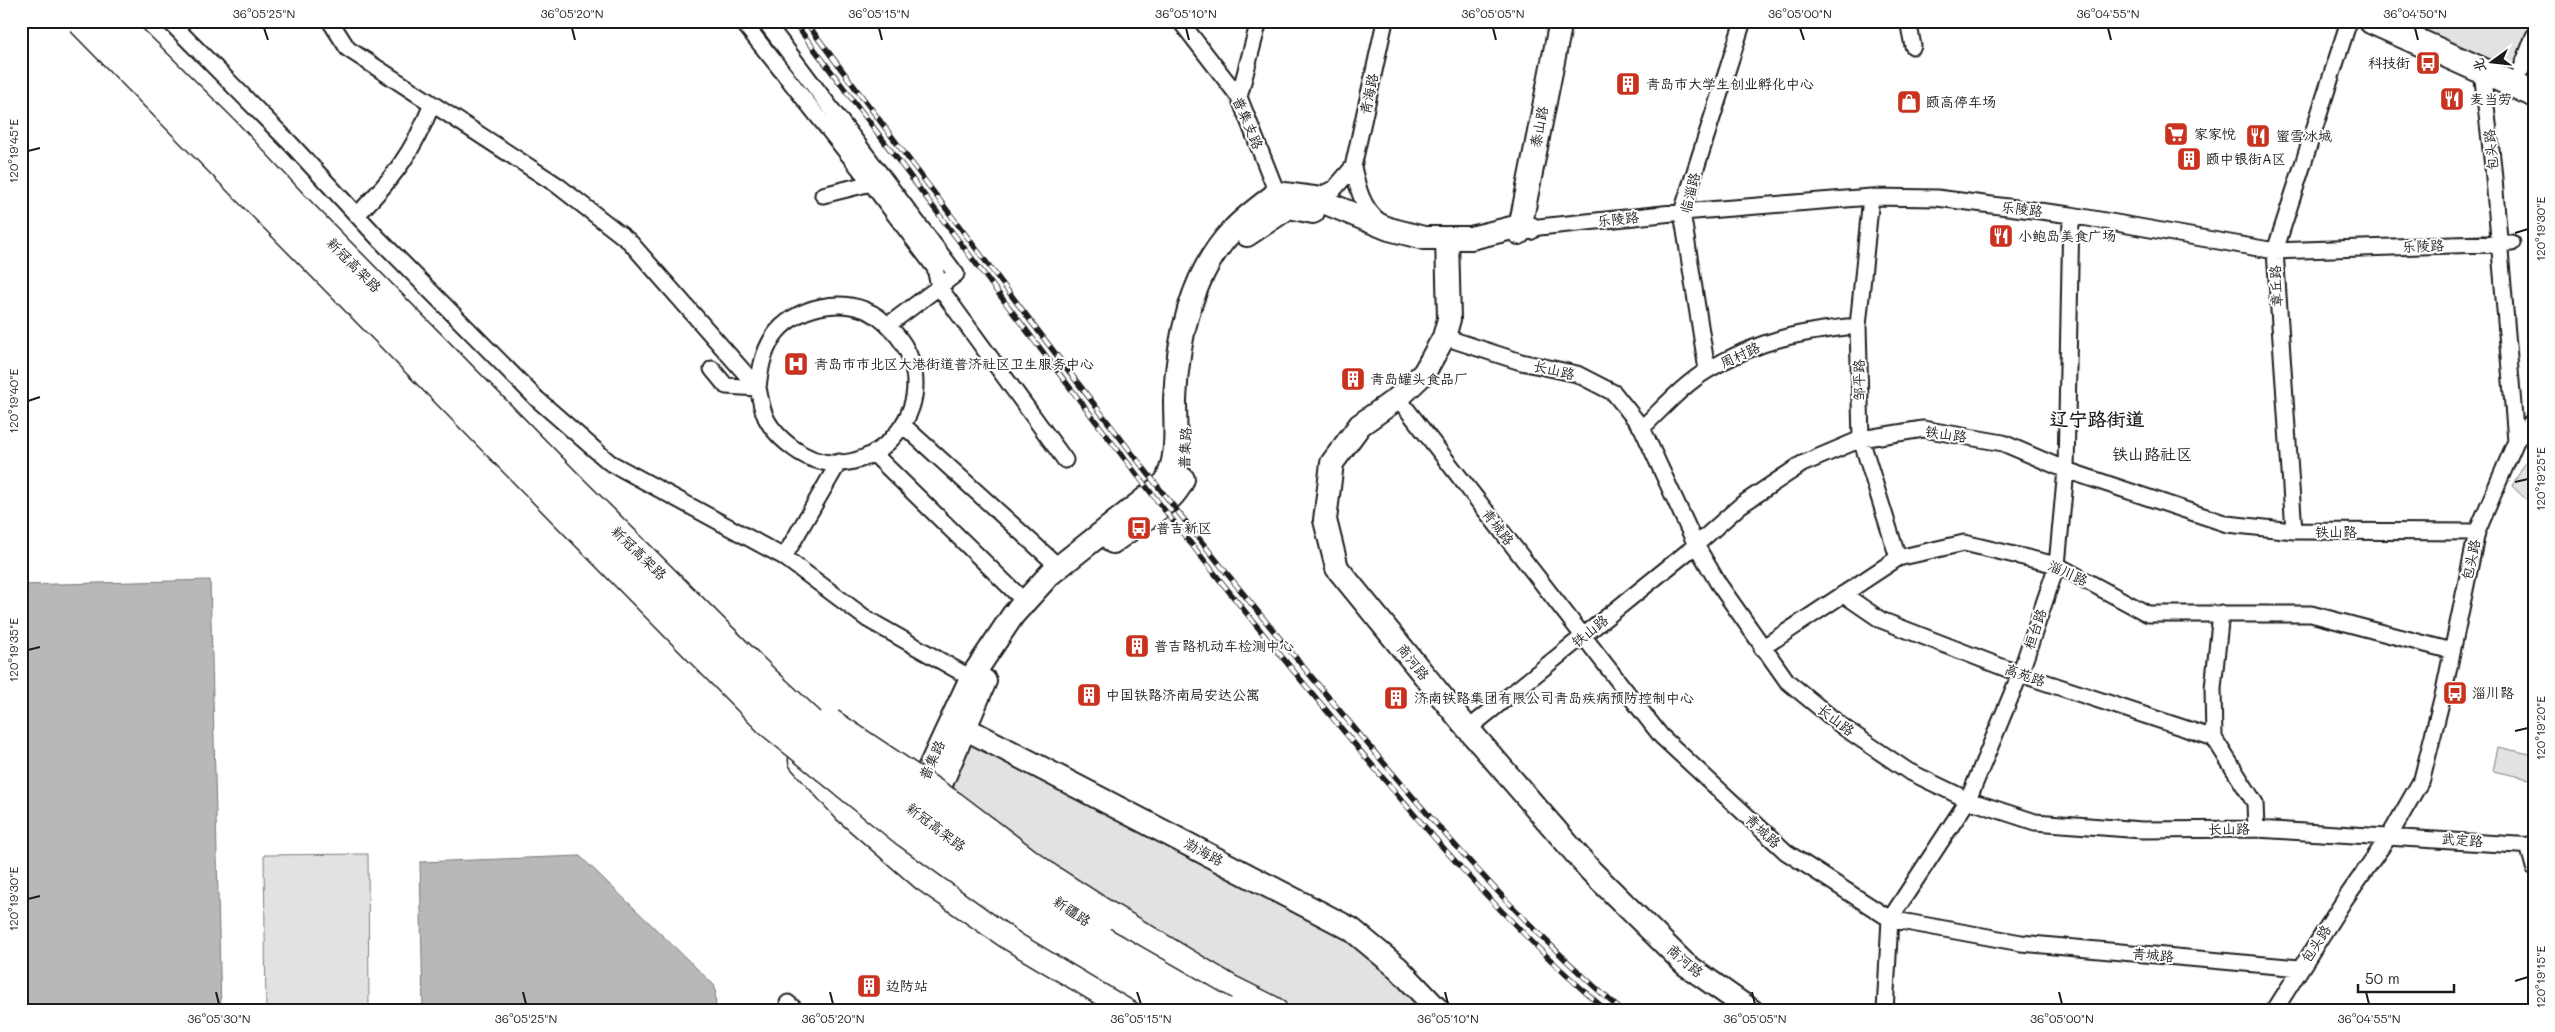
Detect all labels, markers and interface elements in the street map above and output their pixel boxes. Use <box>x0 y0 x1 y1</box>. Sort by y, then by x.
text: 36°05'25"N <box>233 5 295 21</box>
text: 36°05'20"N <box>540 5 604 21</box>
text: 36°05'15"N <box>848 5 910 21</box>
text: 36°05'10"N <box>1155 5 1217 21</box>
text: 36°05'05"N <box>1461 5 1525 21</box>
text: 36°05'00"N <box>1768 5 1832 21</box>
text: 36°04'55"N <box>2076 5 2140 21</box>
text: 36°04'50"N <box>2383 5 2447 21</box>
north arrow <box>2468 38 2518 88</box>
bus stop icon: 科技街 <box>2415 50 2441 76</box>
place label: 科技街 <box>2368 53 2410 72</box>
text: 北 <box>2468 56 2490 75</box>
street label: 青海路 <box>1355 71 1382 116</box>
building icon: 青岛市大学生创业孵化中心 <box>1615 71 1641 97</box>
place label: 青岛市大学生创业孵化中心 <box>1646 74 1814 93</box>
restaurant icon: 麦当劳 <box>2439 86 2465 112</box>
shop icon: 颐高停车场 <box>1896 89 1922 115</box>
place label: 麦当劳 <box>2470 89 2512 108</box>
place label: 颐高停车场 <box>1926 92 1996 111</box>
street label: 普集支路 <box>1229 93 1268 152</box>
street label: 泰山路 <box>1525 104 1552 149</box>
text: 120°19'45"E <box>5 119 21 183</box>
supermarket icon: 家家悦 <box>2163 121 2189 147</box>
restaurant icon: 蜜雪冰城 <box>2245 123 2271 149</box>
place label: 家家悦 <box>2194 124 2236 143</box>
place label: 蜜雪冰城 <box>2276 126 2332 145</box>
street label: 包头路 <box>2479 128 2502 172</box>
building icon: 颐中银街A区 <box>2176 146 2202 172</box>
place label: 颐中银街A区 <box>2206 149 2286 168</box>
street label: 临淄路 <box>1675 170 1704 216</box>
street label: 乐陵路 <box>2000 197 2044 220</box>
text: 120°19'30"E <box>2532 197 2548 261</box>
street label: 乐陵路 <box>1596 207 1640 230</box>
restaurant icon: 小鲍岛美食广场 <box>1988 223 2014 249</box>
place label: 小鲍岛美食广场 <box>2018 226 2116 245</box>
street label: 新冠高架路 <box>323 233 386 296</box>
street label: 乐陵路 <box>2402 235 2444 256</box>
street label: 章丘路 <box>2265 265 2286 307</box>
street label: 周村路 <box>1717 337 1763 372</box>
hospital icon: 青岛市市北区大港街道普济社区卫生服务中心 <box>783 351 809 377</box>
place label: 青岛市市北区大港街道普济社区卫生服务中心 <box>814 354 1094 373</box>
street label: 长山路 <box>1532 356 1577 383</box>
street label: 邹平路 <box>1849 359 1868 401</box>
building icon: 青岛罐头食品厂 <box>1340 366 1366 392</box>
text: 120°19'40"E <box>5 369 21 433</box>
place label: 青岛罐头食品厂 <box>1370 369 1468 388</box>
district label: 辽宁路街道 <box>2049 406 2145 431</box>
street label: 铁山路 <box>1924 421 1968 446</box>
street label: 普集路 <box>1174 427 1195 469</box>
district label: 铁山路社区 <box>2112 443 2192 464</box>
text: 120°19'25"E <box>2532 447 2548 511</box>
street label: 青城路 <box>1478 504 1519 549</box>
bus stop icon: 普吉新区 <box>1126 515 1152 541</box>
place label: 普吉新区 <box>1156 518 1212 537</box>
street label: 新冠高架路 <box>608 521 671 584</box>
street label: 铁山路 <box>2315 522 2357 541</box>
street label: 包头路 <box>2457 537 2484 582</box>
street label: 淄川路 <box>2045 555 2091 590</box>
street label: 桓台路 <box>2019 606 2050 652</box>
street label: 铁山路 <box>1567 610 1612 651</box>
text: 120°19'35"E <box>5 618 21 682</box>
building icon: 普吉路机动车检测中心 <box>1124 633 1150 659</box>
place label: 普吉路机动车检测中心 <box>1154 636 1294 655</box>
street label: 商河路 <box>1393 639 1434 684</box>
street label: 高苑路 <box>2002 659 2048 690</box>
bus stop icon: 淄川路 <box>2442 680 2468 706</box>
building icon: 中国铁路济南局安达公寓 <box>1076 682 1102 708</box>
place label: 淄川路 <box>2472 683 2514 702</box>
place label: 中国铁路济南局安达公寓 <box>1106 685 1260 704</box>
building icon: 济南铁路集团有限公司青岛疾病预防控制中心 <box>1383 685 1409 711</box>
place label: 济南铁路集团有限公司青岛疾病预防控制中心 <box>1414 688 1694 707</box>
text: 120°19'20"E <box>2532 696 2548 760</box>
street label: 长山路 <box>1814 699 1859 740</box>
street label: 普集路 <box>914 737 949 783</box>
street label: 新冠高架路 <box>903 798 970 855</box>
street label: 青城路 <box>1742 809 1785 852</box>
street label: 长山路 <box>2208 819 2250 838</box>
street label: 武定路 <box>2440 829 2484 850</box>
street label: 渤海路 <box>1181 833 1227 870</box>
text: 120°19'30"E <box>5 867 21 931</box>
street label: 新疆路 <box>1050 891 1095 930</box>
street label: 包头路 <box>2296 921 2335 967</box>
street label: 商河路 <box>1663 940 1708 981</box>
street label: 青城路 <box>2131 943 2175 966</box>
text: 120°19'15"E <box>2532 946 2548 1008</box>
scale bar <box>2358 962 2454 994</box>
text: 50 m <box>2365 968 2400 988</box>
building icon: 边防站 <box>856 973 882 999</box>
place label: 边防站 <box>886 976 928 995</box>
text: 36°05'30"N <box>187 1010 251 1026</box>
text: 36°05'25"N <box>495 1010 557 1026</box>
text: 36°05'20"N <box>801 1010 865 1026</box>
text: 36°05'15"N <box>1110 1010 1172 1026</box>
text: 36°05'10"N <box>1417 1010 1479 1026</box>
text: 36°05'05"N <box>1723 1010 1787 1026</box>
text: 36°05'00"N <box>2030 1010 2094 1026</box>
text: 36°04'55"N <box>2337 1010 2401 1026</box>

